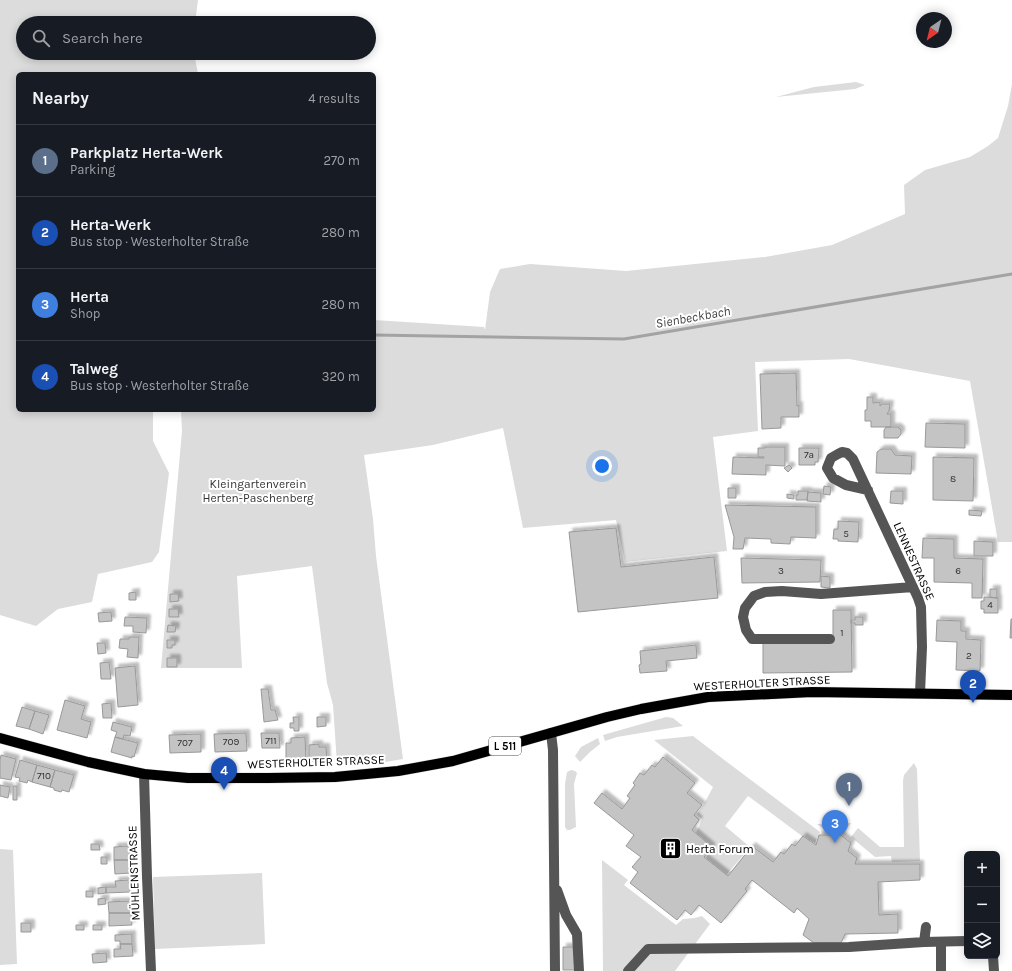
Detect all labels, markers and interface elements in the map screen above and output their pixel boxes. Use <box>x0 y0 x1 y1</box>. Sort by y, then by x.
north arrow <box>916 12 952 48</box>
search box <box>16 16 376 60</box>
icon: search <box>30 27 52 49</box>
text: Search here <box>62 29 143 47</box>
text: Nearby <box>32 88 89 108</box>
text: 4 results <box>308 91 360 106</box>
text: Parkplatz Herta-Werk <box>70 144 223 162</box>
text: 1 <box>43 153 47 168</box>
text: 270 m <box>323 153 360 168</box>
text: Parking <box>70 162 115 177</box>
text: Herta-Werk <box>70 216 151 234</box>
text: 2 <box>41 225 49 240</box>
text: 280 m <box>322 225 360 240</box>
text: Bus stop · Westerholter Straße <box>70 234 249 249</box>
text: Herta <box>70 288 109 306</box>
text: 3 <box>41 297 49 312</box>
text: 280 m <box>322 297 360 312</box>
water label: Sienbeckbach <box>654 303 732 331</box>
text: Shop <box>70 306 100 321</box>
text: Talweg <box>70 360 118 378</box>
text: 4 <box>41 369 49 384</box>
text: 320 m <box>322 369 360 384</box>
text: Bus stop · Westerholter Straße <box>70 378 249 393</box>
house number: 7a <box>804 449 814 461</box>
your location <box>592 456 612 476</box>
house number: 8 <box>950 473 956 485</box>
park label: Kleingartenverein Herten-Paschenberg <box>202 477 314 505</box>
street label: LENNESTRASSE <box>890 520 938 602</box>
house number: 5 <box>843 528 849 540</box>
house number: 3 <box>778 565 784 577</box>
house number: 6 <box>955 565 961 577</box>
house number: 4 <box>987 599 993 611</box>
house number: 1 <box>840 627 844 639</box>
house number: 2 <box>966 650 972 662</box>
pin: 2 <box>960 670 986 703</box>
street label: WESTERHOLTER STRASSE <box>693 672 831 694</box>
house number: 711 <box>265 735 277 747</box>
house number: 709 <box>223 736 239 748</box>
house number: 707 <box>177 737 193 749</box>
road number: L 511 <box>489 737 521 755</box>
street label: WESTERHOLTER STRASSE <box>247 753 385 771</box>
pin: 4 <box>211 757 237 790</box>
house number: 710 <box>37 770 51 782</box>
pin: 1 <box>836 773 862 806</box>
pin: 3 <box>822 810 848 843</box>
street label: MÜHLENSTRASSE <box>125 825 143 921</box>
building icon: Herta Forum <box>657 836 683 862</box>
place label: Herta Forum <box>686 842 754 856</box>
map controls <box>964 851 1000 959</box>
button: + <box>964 851 1000 887</box>
button: − <box>964 887 1000 923</box>
button: layers <box>964 923 1000 959</box>

